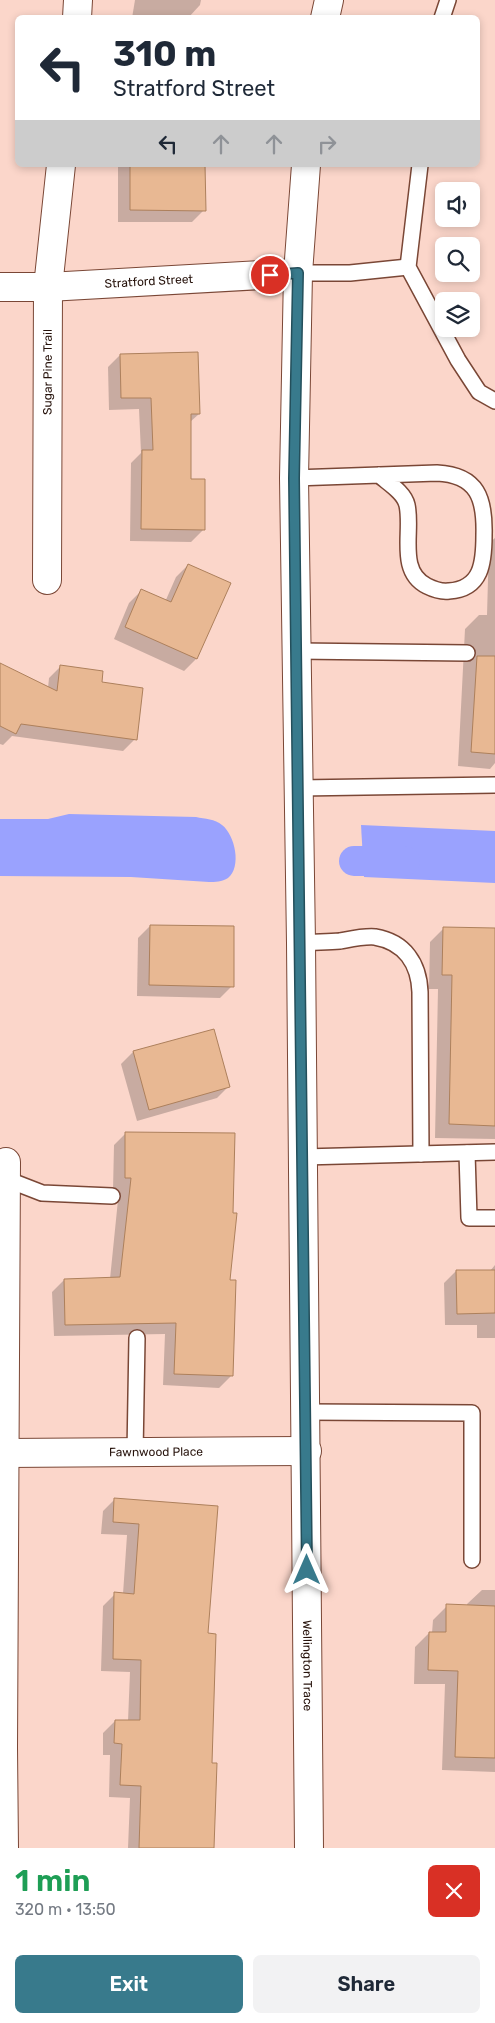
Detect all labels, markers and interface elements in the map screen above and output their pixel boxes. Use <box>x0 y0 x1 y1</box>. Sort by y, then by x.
text: 310 m <box>113 33 216 75</box>
icon: left <box>30 35 95 100</box>
text: Stratford Street <box>113 75 275 102</box>
icon: left <box>154 130 182 158</box>
icon: ahead <box>207 130 235 158</box>
icon: ahead <box>260 130 288 158</box>
icon: right <box>313 130 341 158</box>
map controls <box>435 182 480 337</box>
button: sound <box>435 182 480 227</box>
button: search <box>435 237 480 282</box>
pin <box>249 254 291 296</box>
icon: arrive <box>256 261 284 289</box>
street label: Stratford Street <box>104 272 194 291</box>
button: layers <box>435 292 480 337</box>
street label: Sugar Pine Trail <box>41 329 55 415</box>
street label: Fawnwood Place <box>109 1445 203 1459</box>
position arrow <box>280 1543 332 1595</box>
street label: Wellington Trace <box>300 1620 315 1712</box>
text: 1 min <box>15 1863 90 1899</box>
button: close <box>428 1865 480 1917</box>
text: 320 m · 13:50 <box>15 1900 116 1919</box>
button: Exit <box>15 1955 243 2013</box>
button: Share <box>253 1955 480 2013</box>

